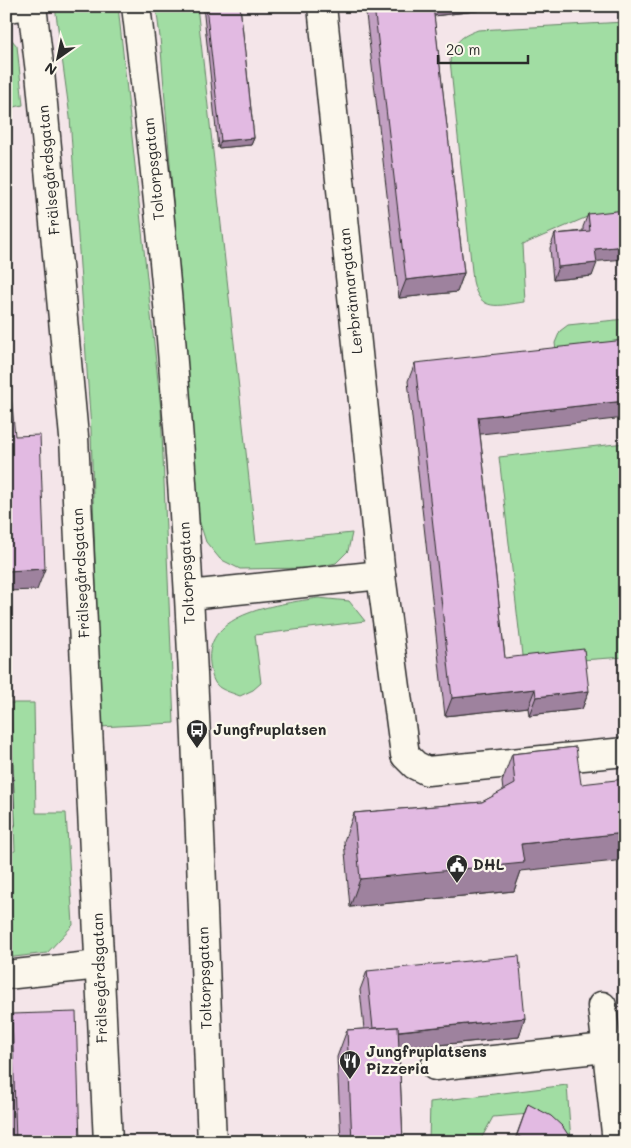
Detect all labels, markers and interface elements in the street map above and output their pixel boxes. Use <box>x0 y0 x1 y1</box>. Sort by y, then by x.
north arrow <box>32 32 82 82</box>
scale bar <box>438 32 528 64</box>
text: 20 m <box>446 39 480 59</box>
text: N <box>41 58 60 80</box>
street label: Frälsegårdsgatan <box>32 104 64 236</box>
street label: Toltorpsgatan <box>138 117 168 221</box>
street label: Lerbrännargatan <box>333 227 367 355</box>
street label: Frälsegårdsgatan <box>67 507 93 639</box>
street label: Toltorpsgatan <box>173 521 199 625</box>
bus stop icon: Jungfruplatsen <box>185 718 209 749</box>
place label: Jungfruplatsen <box>213 719 326 739</box>
public building icon: DHL <box>445 853 469 884</box>
place label: DHL <box>473 854 505 874</box>
street label: Frälsegårdsgatan <box>87 913 111 1043</box>
street label: Toltorpsgatan <box>192 926 216 1030</box>
place label: Jungfruplatsens Pizzeria <box>366 1041 487 1078</box>
restaurant icon: Jungfruplatsens Pizzeria <box>338 1049 362 1080</box>

